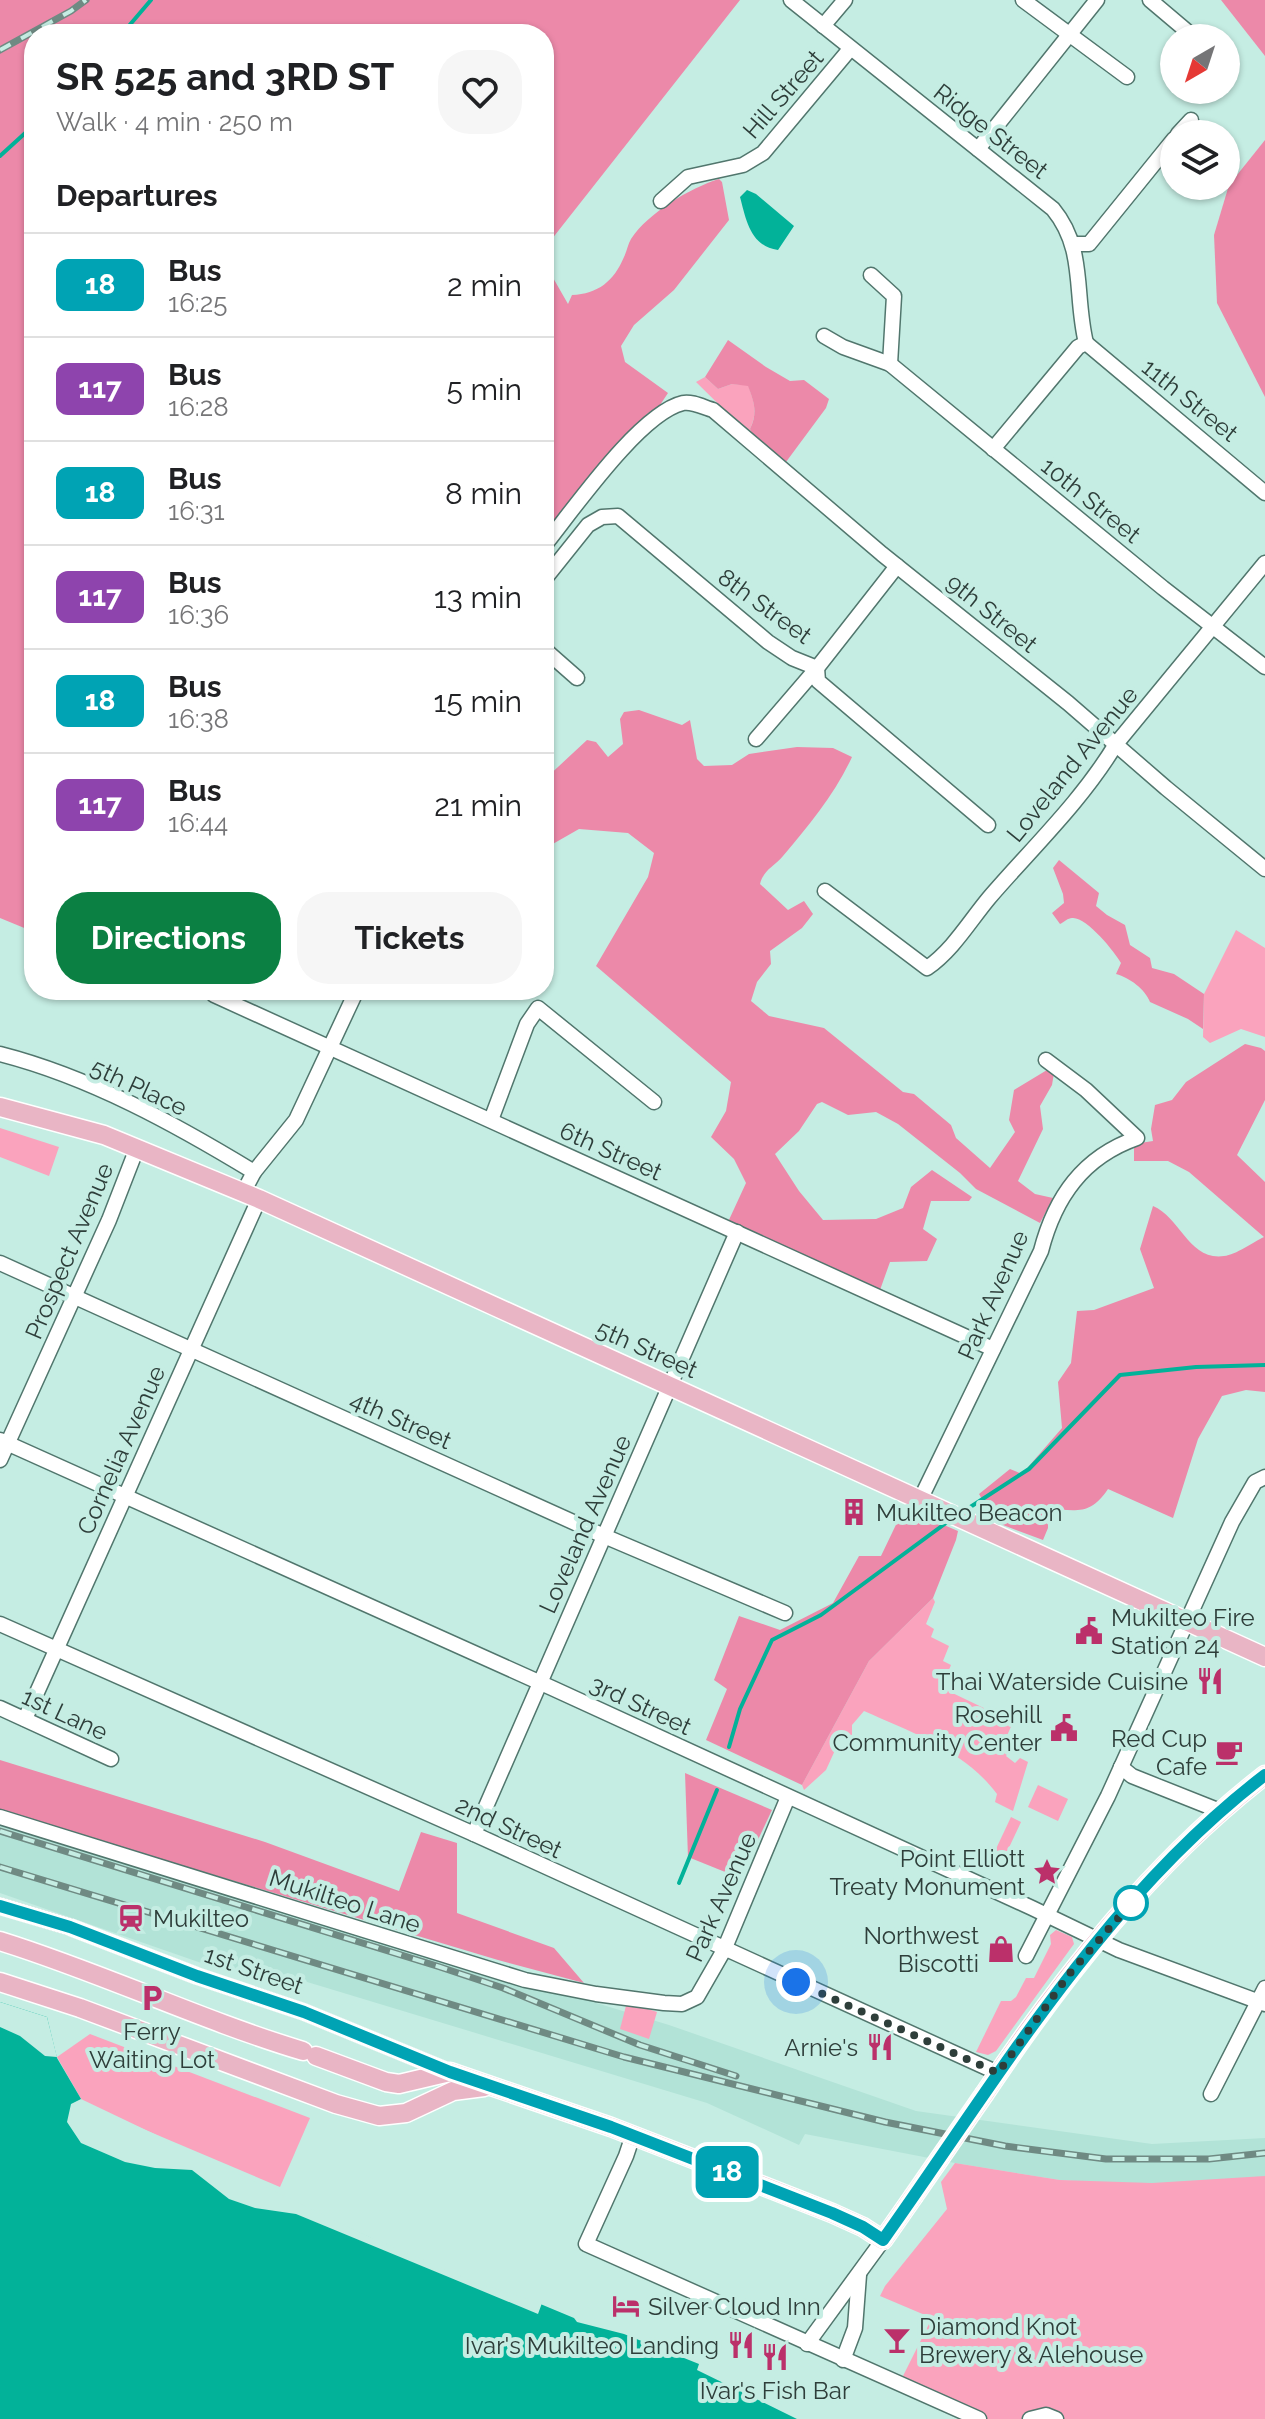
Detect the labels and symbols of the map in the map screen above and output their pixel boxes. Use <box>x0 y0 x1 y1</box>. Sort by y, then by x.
north arrow <box>1160 24 1240 104</box>
street label: Hill Street <box>737 44 829 144</box>
street label: Ridge Street <box>928 77 1054 185</box>
street label: 11th Street <box>1136 352 1244 448</box>
street label: 10th Street <box>1035 451 1147 549</box>
street label: 8th Street <box>712 562 818 650</box>
street label: 9th Street <box>941 568 1043 658</box>
street label: Loveland Avenue <box>1000 680 1144 848</box>
street label: 5th Place <box>86 1052 192 1122</box>
street label: 6th Street <box>555 1116 667 1186</box>
street label: Prospect Avenue <box>19 1159 119 1343</box>
street label: Park Avenue <box>952 1226 1034 1364</box>
street label: 5th Street <box>592 1314 702 1384</box>
street label: Cornelia Avenue <box>71 1361 171 1539</box>
street label: 4th Street <box>346 1385 456 1455</box>
street label: Loveland Avenue <box>533 1430 637 1618</box>
building icon: Mukilteo Beacon <box>839 1497 869 1527</box>
place label: Mukilteo Beacon <box>876 1498 1063 1527</box>
place label: Mukilteo Fire Station 24 <box>1111 1603 1255 1660</box>
public building icon: Mukilteo Fire Station 24 <box>1074 1616 1104 1646</box>
restaurant icon: Thai Waterside Cuisine <box>1195 1666 1225 1696</box>
place label: Thai Waterside Cuisine <box>936 1667 1188 1696</box>
street label: 3rd Street <box>586 1669 696 1741</box>
street label: 1st Lane <box>18 1682 112 1746</box>
place label: Rosehill Community Center <box>832 1700 1043 1757</box>
public building icon: Rosehill Community Center <box>1049 1713 1079 1743</box>
place label: Red Cup Cafe <box>1111 1724 1207 1781</box>
cafe icon: Red Cup Cafe <box>1214 1737 1244 1767</box>
street label: 2nd Street <box>451 1790 567 1864</box>
street label: Park Avenue <box>680 1828 762 1966</box>
place label: Point Elliott Treaty Monument <box>829 1844 1025 1901</box>
place icon: Point Elliott Treaty Monument <box>1032 1857 1062 1887</box>
street label: Mukilteo Lane <box>266 1863 424 1939</box>
unlabelled marker <box>1114 1886 1148 1920</box>
station icon: Mukilteo <box>116 1903 146 1933</box>
place label: Mukilteo <box>153 1904 249 1933</box>
place label: Northwest Biscotti <box>863 1921 979 1978</box>
shop icon: Northwest Biscotti <box>986 1934 1016 1964</box>
street label: 1st Street <box>201 1940 307 2000</box>
your location <box>776 1962 816 2002</box>
parking icon: Ferry Waiting Lot <box>137 1983 167 2013</box>
place label: Ferry Waiting Lot <box>89 2017 215 2074</box>
restaurant icon: Arnie's <box>865 2032 895 2062</box>
place label: Arnie's <box>784 2033 858 2062</box>
line badge: 18 <box>691 2146 763 2198</box>
hotel icon: Silver Cloud Inn <box>611 2291 641 2321</box>
place label: Silver Cloud Inn <box>648 2292 821 2321</box>
place label: Diamond Knot Brewery & Alehouse <box>919 2312 1143 2369</box>
bar icon: Diamond Knot Brewery & Alehouse <box>882 2325 912 2355</box>
restaurant icon: Ivar's Mukilteo Landing <box>726 2330 756 2360</box>
place label: Ivar's Mukilteo Landing <box>465 2331 719 2360</box>
restaurant icon: Ivar's Fish Bar <box>760 2342 790 2372</box>
place label: Ivar's Fish Bar <box>700 2376 851 2405</box>

